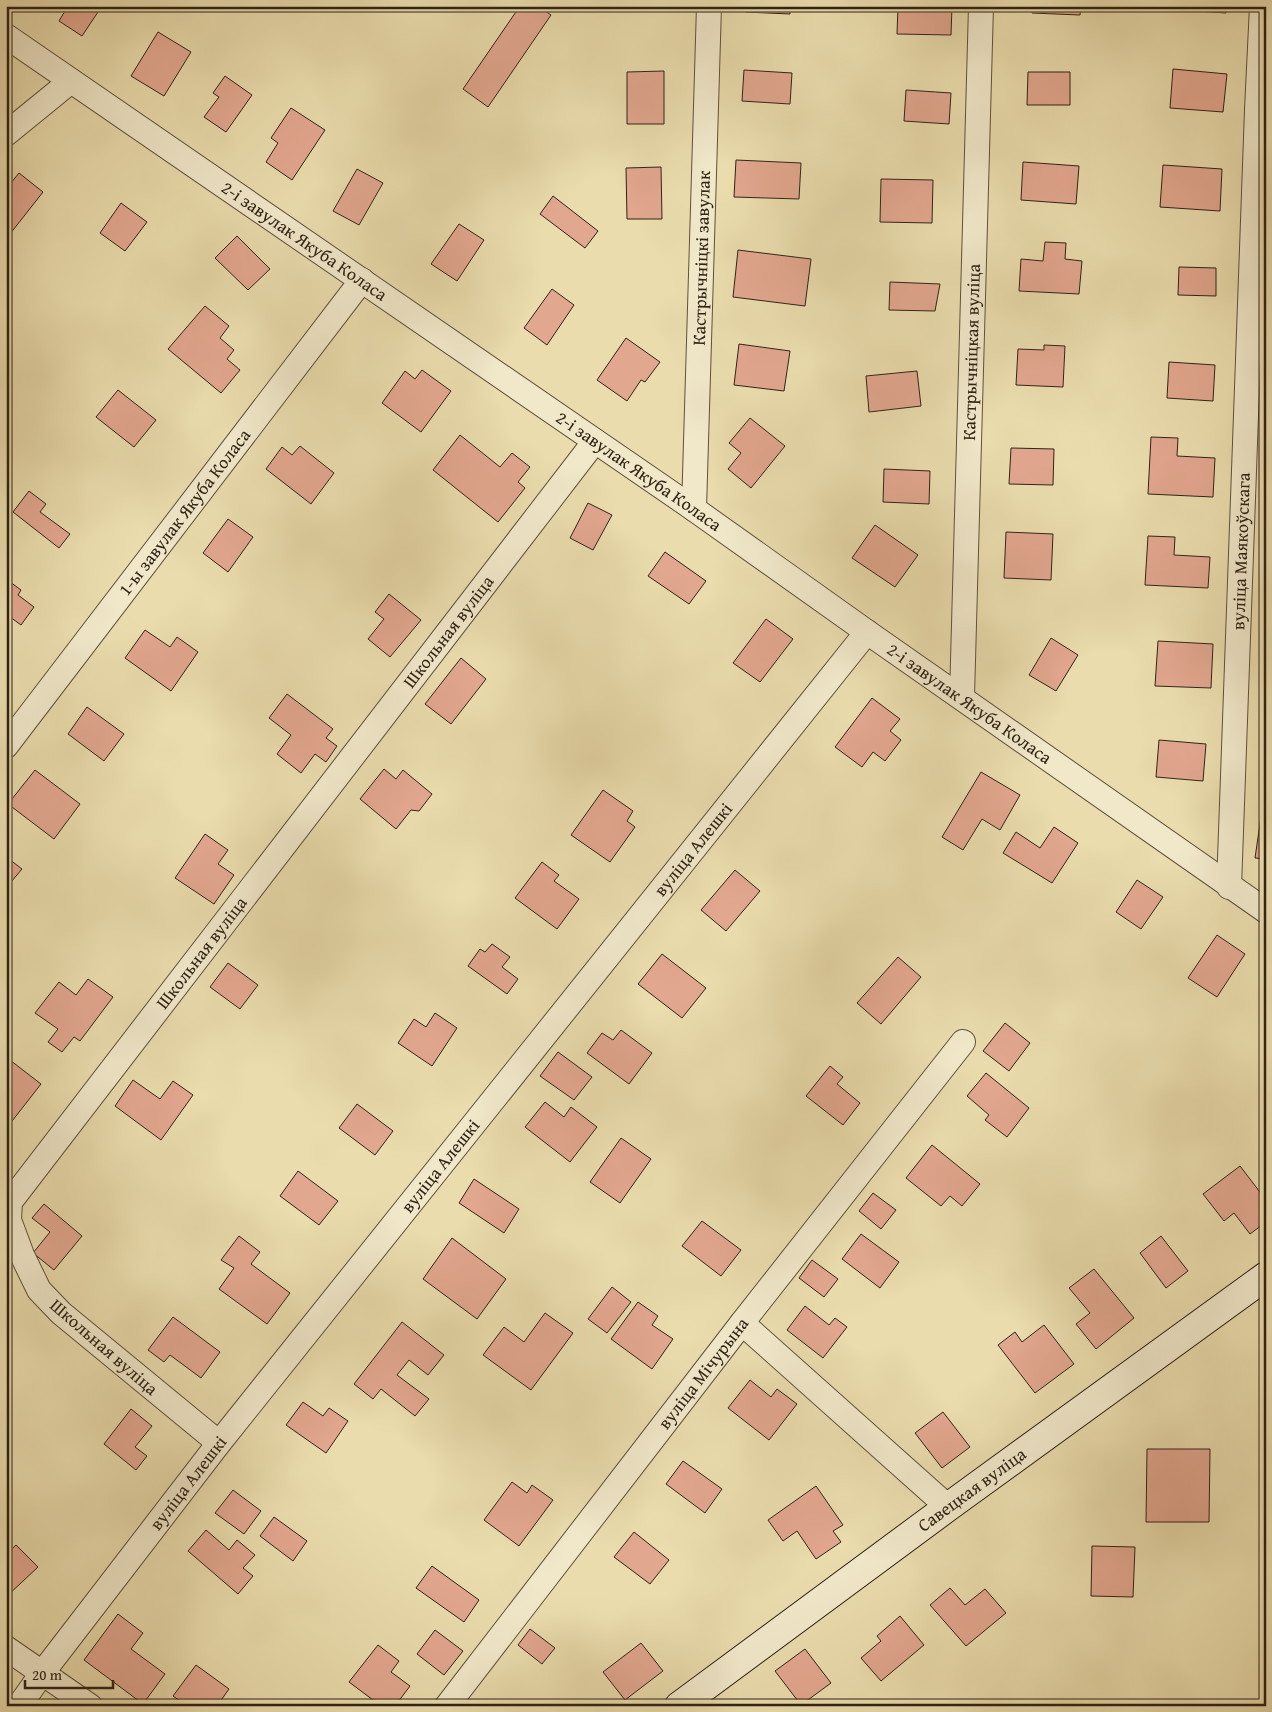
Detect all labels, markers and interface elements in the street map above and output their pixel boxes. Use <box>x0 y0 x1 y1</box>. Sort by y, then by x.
street label: Кастрычніцкі завулак <box>685 170 717 346</box>
street label: 2-і завулак Якуба Коласа <box>216 174 393 308</box>
street label: Кастрычніцкая вуліца <box>955 263 987 441</box>
street label: 2-і завулак Якуба Коласа <box>551 404 728 538</box>
street label: 1-ы завулак Якуба Коласа <box>111 423 257 601</box>
street label: вуліца Маякоўскага <box>1224 472 1257 630</box>
street label: Школьная вуліца <box>396 569 500 694</box>
street label: 2-і завулак Якуба Коласа <box>881 636 1058 771</box>
street label: вуліца Алешкі <box>647 797 739 902</box>
street label: Школьная вуліца <box>149 890 254 1015</box>
street label: вуліца Алешкі <box>394 1113 486 1218</box>
street label: Школьная вуліца <box>44 1292 165 1402</box>
street label: вуліца Мічурына <box>651 1311 755 1435</box>
street label: вуліца Алешкі <box>143 1429 233 1536</box>
street label: Савецкая вуліца <box>912 1440 1032 1538</box>
scale bar <box>25 1657 112 1689</box>
text: 20 m <box>32 1664 63 1685</box>

